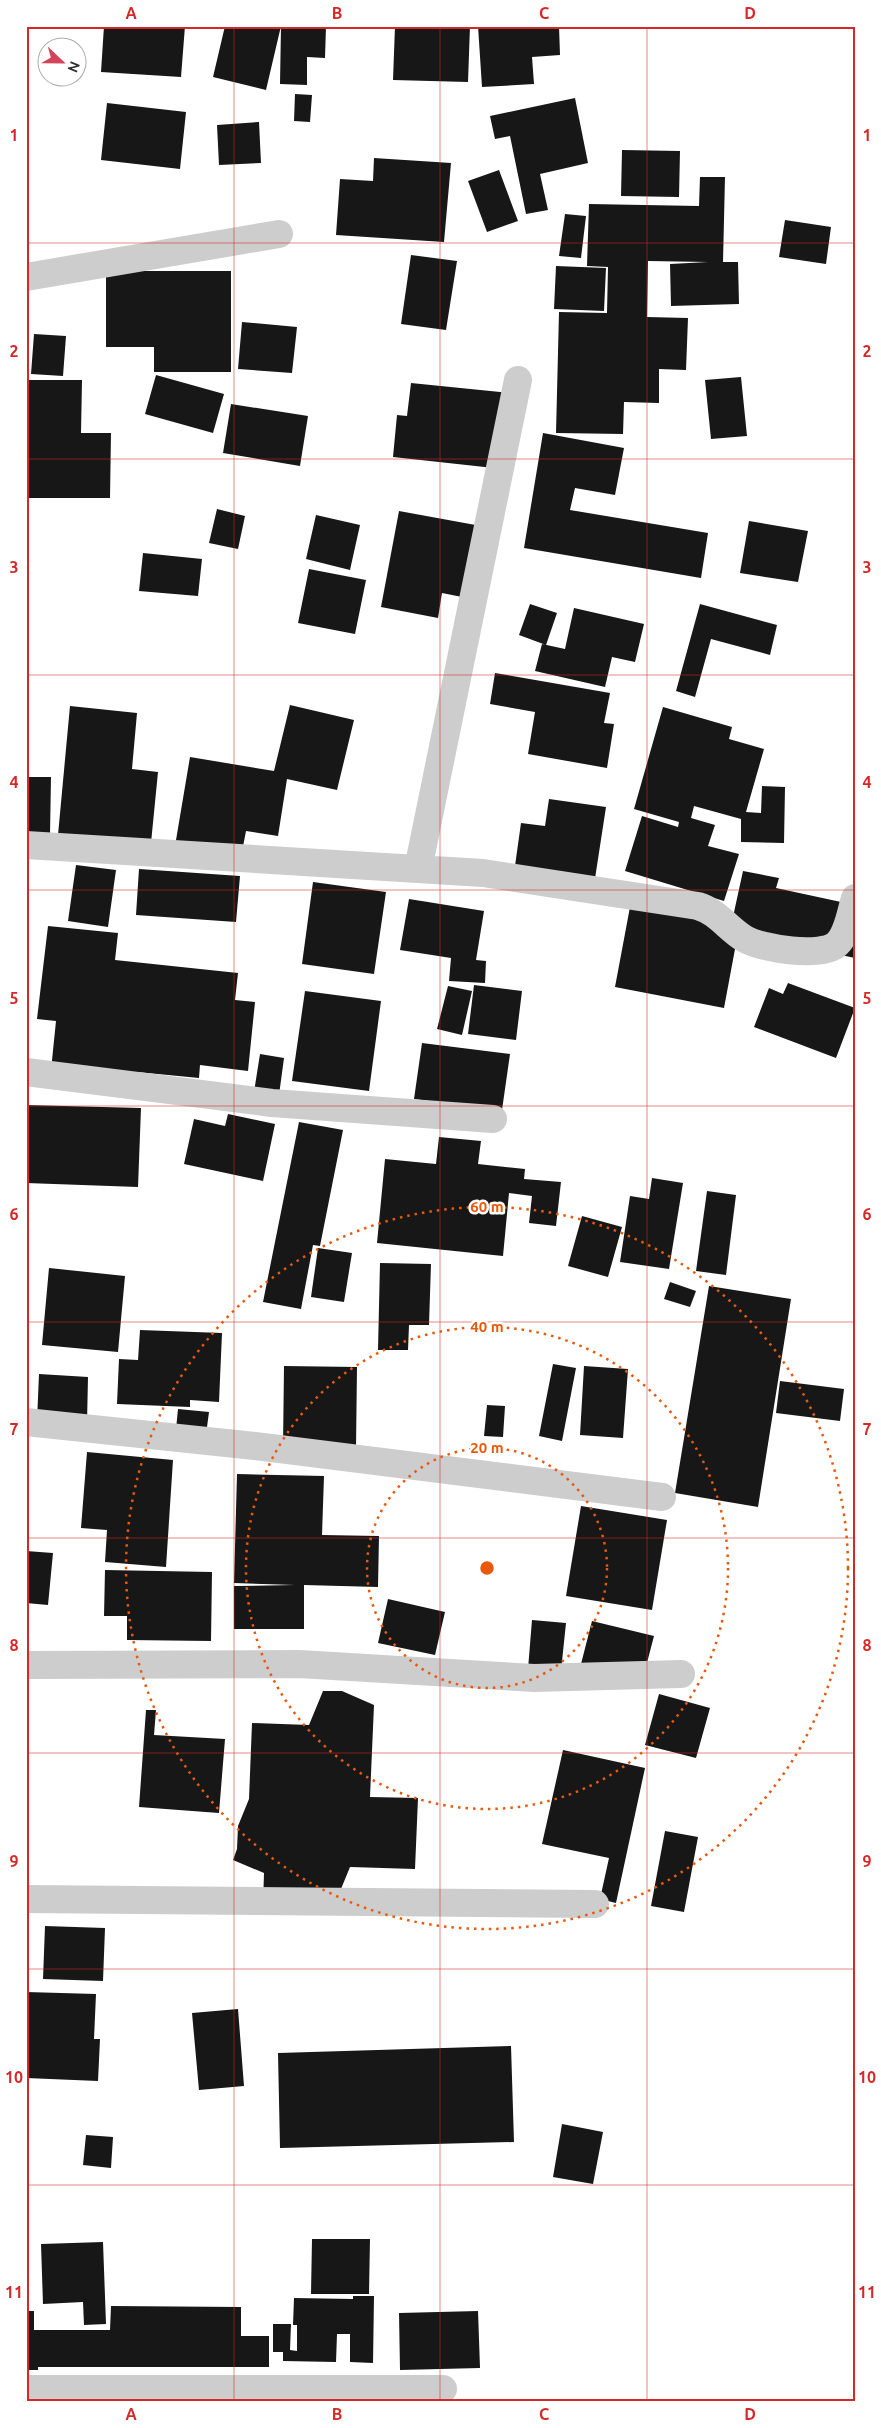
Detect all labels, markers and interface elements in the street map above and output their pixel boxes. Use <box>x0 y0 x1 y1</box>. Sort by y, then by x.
text: A <box>125 4 137 22</box>
text: B <box>332 4 342 22</box>
text: C <box>539 4 549 22</box>
text: D <box>744 4 756 22</box>
north arrow <box>38 38 88 88</box>
text: N <box>65 59 83 75</box>
text: 1 <box>9 126 19 144</box>
text: 1 <box>862 126 872 144</box>
text: 2 <box>9 342 19 360</box>
text: 2 <box>862 342 872 360</box>
text: 3 <box>9 558 19 576</box>
text: 3 <box>862 558 872 576</box>
text: 4 <box>9 773 19 791</box>
text: 4 <box>862 773 872 791</box>
text: 5 <box>9 989 19 1007</box>
text: 5 <box>862 989 872 1007</box>
text: 60 m <box>470 1198 504 1215</box>
text: 6 <box>9 1205 19 1223</box>
text: 6 <box>862 1205 872 1223</box>
text: 40 m <box>470 1318 504 1335</box>
text: 7 <box>9 1420 19 1438</box>
text: 7 <box>862 1420 872 1438</box>
text: 20 m <box>470 1439 504 1456</box>
centre of rings <box>478 1559 496 1577</box>
text: 8 <box>9 1636 19 1654</box>
text: 8 <box>862 1636 872 1654</box>
text: 9 <box>9 1852 19 1870</box>
text: 9 <box>862 1852 872 1870</box>
text: 10 <box>5 2068 23 2086</box>
text: 10 <box>858 2068 876 2086</box>
text: 11 <box>5 2283 23 2301</box>
text: 11 <box>858 2283 876 2301</box>
text: A <box>125 2405 137 2423</box>
text: B <box>332 2405 342 2423</box>
text: C <box>539 2405 549 2423</box>
text: D <box>744 2405 756 2423</box>

